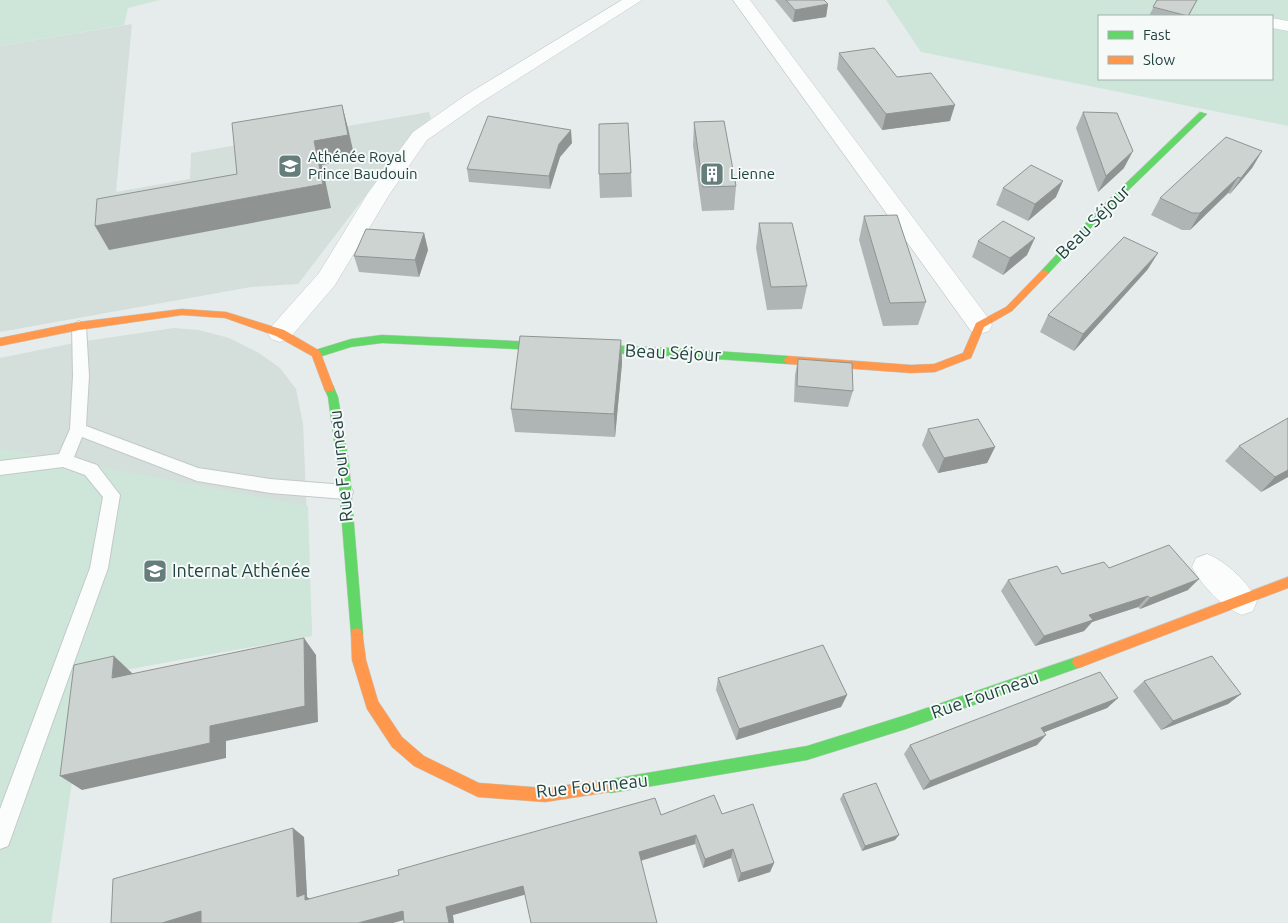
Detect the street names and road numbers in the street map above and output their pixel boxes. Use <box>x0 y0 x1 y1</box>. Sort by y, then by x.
street label: Beau Séjour <box>1051 180 1134 262</box>
street label: Beau Séjour <box>624 339 722 365</box>
street label: Rue Fourneau <box>324 409 356 523</box>
street label: Rue Fourneau <box>928 666 1041 722</box>
street label: Rue Fourneau <box>535 769 649 801</box>

